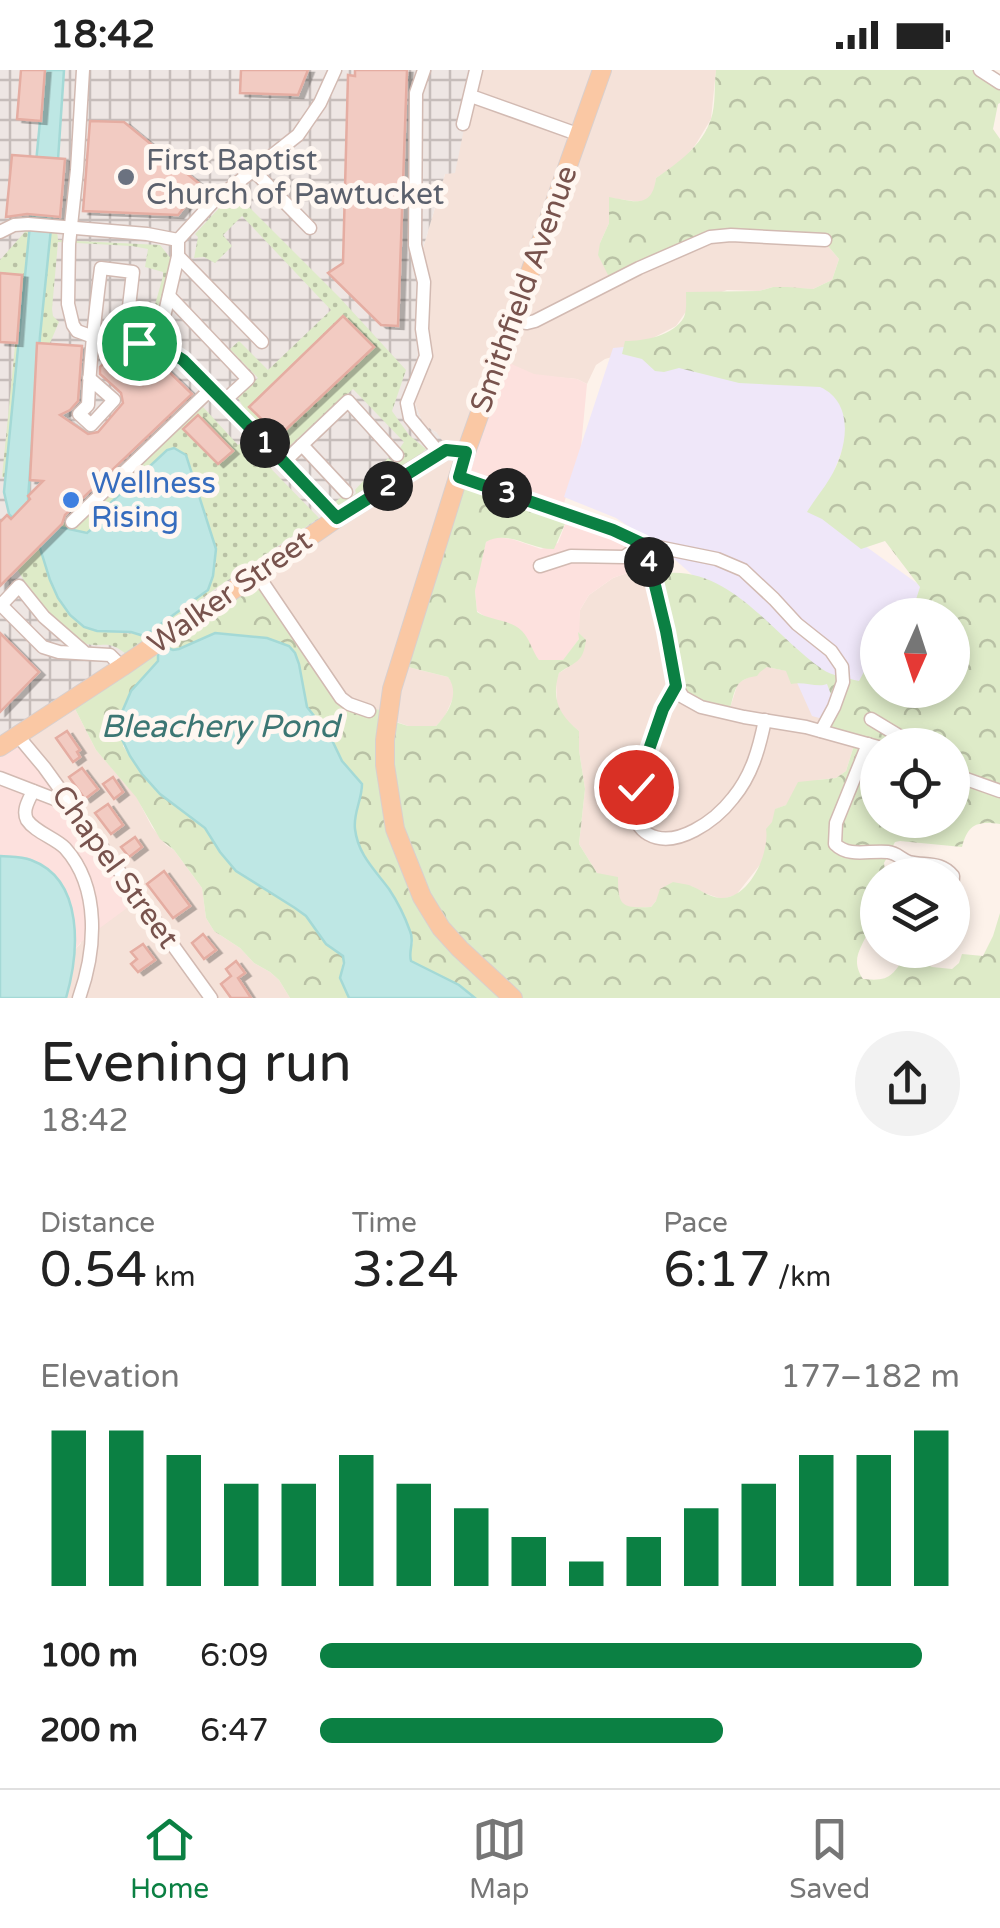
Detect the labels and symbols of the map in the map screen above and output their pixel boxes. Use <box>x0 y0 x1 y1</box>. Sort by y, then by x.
place label: First Baptist Church of Pawtucket <box>146 142 444 213</box>
street label: Smithfield Avenue <box>462 160 586 418</box>
marker: First Baptist Church of Pawtucket <box>115 166 137 188</box>
pin <box>97 301 182 386</box>
pin: 1 <box>240 418 290 468</box>
pin: 2 <box>363 461 413 511</box>
place label: Wellness Rising <box>91 465 216 536</box>
pin: 3 <box>482 468 532 518</box>
marker: Wellness Rising <box>60 489 82 511</box>
street label: Walker Street <box>141 522 319 662</box>
pin: 4 <box>624 537 674 587</box>
north arrow <box>860 598 970 708</box>
water label: Bleachery Pond <box>101 708 343 746</box>
pin <box>594 745 679 830</box>
street label: Chapel Street <box>43 778 187 956</box>

